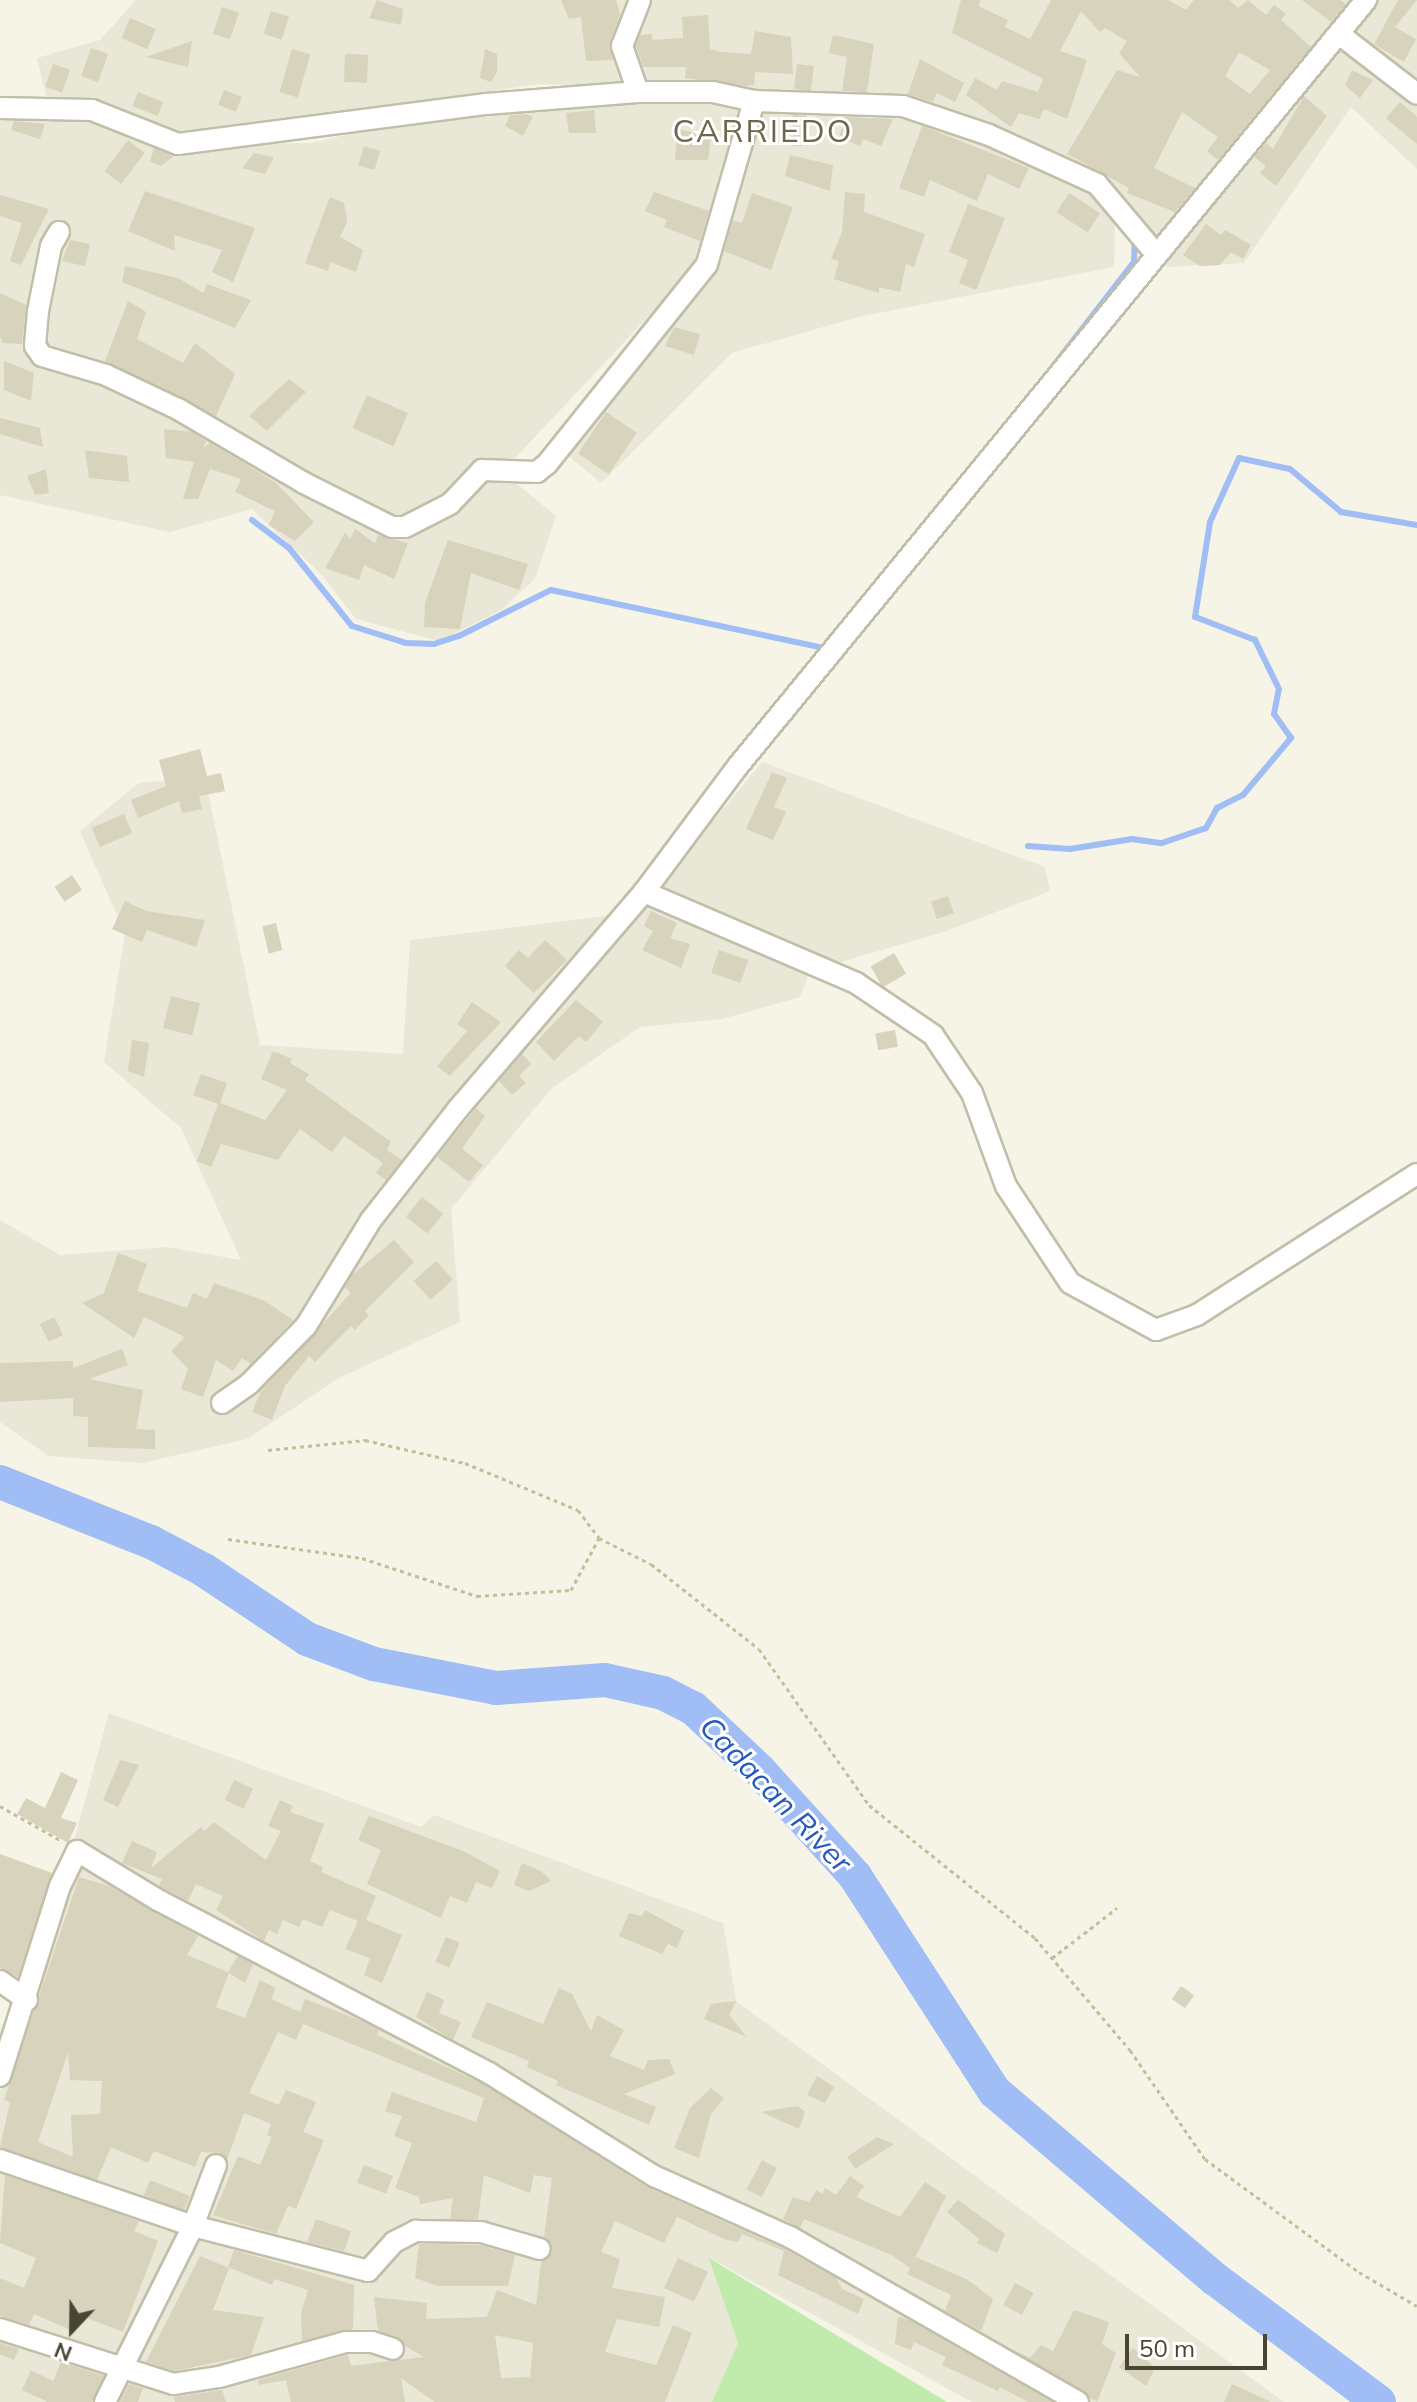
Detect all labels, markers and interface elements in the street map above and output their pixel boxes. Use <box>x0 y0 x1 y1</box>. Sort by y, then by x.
district label: CARRIEDO <box>673 111 853 149</box>
water label: Cadacan River <box>693 1708 859 1880</box>
north arrow <box>32 2290 112 2370</box>
scale bar <box>1129 2318 1271 2368</box>
text: 50 m <box>1139 2333 1195 2363</box>
text: N <box>50 2336 76 2368</box>

